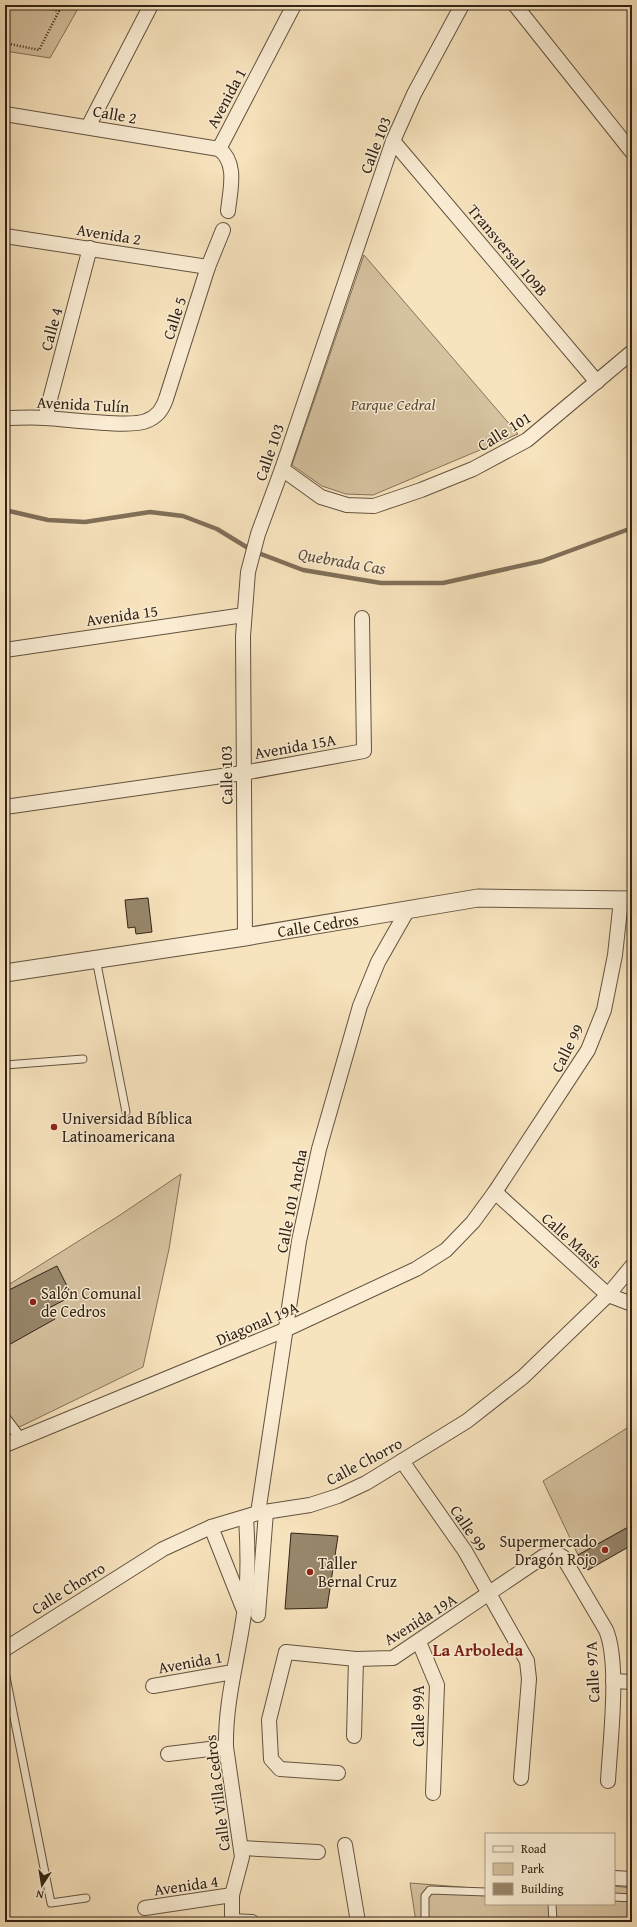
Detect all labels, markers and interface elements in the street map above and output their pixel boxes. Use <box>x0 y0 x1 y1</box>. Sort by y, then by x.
street label: Avenida 1 <box>200 64 252 132</box>
street label: Calle 2 <box>91 98 139 130</box>
street label: Calle 103 <box>353 113 397 177</box>
street label: Transversal 109B <box>462 199 554 301</box>
street label: Avenida 2 <box>75 217 143 251</box>
street label: Calle 5 <box>156 293 192 343</box>
street label: Calle 4 <box>34 304 68 353</box>
street label: Avenida Tulín <box>36 390 130 418</box>
park label: Parque Cedral <box>350 392 435 416</box>
street label: Calle 101 <box>472 405 536 457</box>
street label: Calle 103 <box>248 420 290 484</box>
water label: Quebrada Cas <box>296 540 389 581</box>
street label: Avenida 15 <box>84 598 160 632</box>
street label: Avenida 15A <box>252 727 338 765</box>
street label: Calle 103 <box>213 745 239 805</box>
street label: Calle Cedros <box>276 907 360 943</box>
street label: Calle 99 <box>545 1019 590 1076</box>
place label: Universidad Bíblica Latinoamericana <box>62 1106 193 1148</box>
marker: Universidad Bíblica Latinoamericana <box>49 1122 59 1132</box>
street label: Calle 101 Ancha <box>269 1147 313 1255</box>
street label: Calle Masís <box>536 1206 608 1274</box>
place label: Salón Comunal de Cedros <box>41 1281 142 1323</box>
street label: Diagonal 19A <box>212 1295 302 1351</box>
marker: Salón Comunal de Cedros <box>28 1297 38 1307</box>
street label: Calle Chorro <box>322 1431 406 1491</box>
street label: Calle 99 <box>445 1500 494 1556</box>
place label: Supermercado Dragón Rojo <box>500 1529 597 1571</box>
marker: Supermercado Dragón Rojo <box>600 1545 610 1555</box>
place label: Taller Bernal Cruz <box>318 1551 397 1593</box>
street label: Calle Chorro <box>26 1556 110 1620</box>
marker: Taller Bernal Cruz <box>305 1567 315 1577</box>
street label: Avenida 19A <box>379 1587 461 1651</box>
district label: La Arboleda <box>433 1637 523 1662</box>
street label: Calle 97A <box>578 1640 606 1703</box>
street label: Avenida 1 <box>156 1645 224 1679</box>
street label: Calle 99A <box>406 1685 430 1747</box>
street label: Calle Villa Cedros <box>198 1734 236 1852</box>
legend <box>485 1833 615 1905</box>
text: Road <box>521 1840 547 1857</box>
text: Park <box>521 1860 545 1877</box>
north arrow <box>22 1865 62 1905</box>
street label: Avenida 4 <box>152 1869 220 1901</box>
text: Building <box>521 1880 564 1897</box>
text: N <box>34 1886 45 1903</box>

